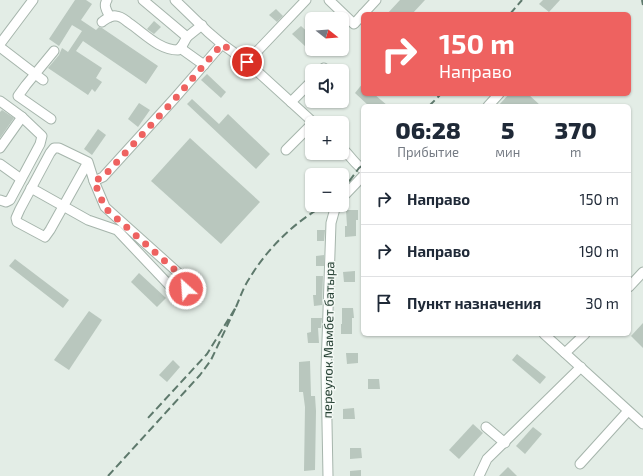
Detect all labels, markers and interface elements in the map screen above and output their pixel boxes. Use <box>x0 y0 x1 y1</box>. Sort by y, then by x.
north arrow <box>305 12 349 56</box>
map controls <box>305 12 349 212</box>
text: 150 m <box>439 26 515 60</box>
icon: right <box>373 28 425 80</box>
pin <box>230 45 264 79</box>
icon: arrive <box>236 51 258 73</box>
text: Направо <box>439 60 512 82</box>
button: sound <box>305 64 349 108</box>
text: 06:28 <box>395 115 461 144</box>
text: 5 <box>501 115 515 144</box>
text: 370 <box>555 115 597 144</box>
button: + <box>305 116 349 160</box>
text: Прибытие <box>397 144 459 160</box>
text: мин <box>495 144 520 160</box>
text: m <box>570 144 581 160</box>
button: − <box>305 168 349 212</box>
icon: right <box>373 188 395 210</box>
text: Направо <box>407 190 470 208</box>
text: 150 m <box>579 190 619 208</box>
icon: right <box>373 240 395 262</box>
text: Направо <box>407 242 470 260</box>
text: 190 m <box>579 242 619 260</box>
street label: переулок Мамбет батыра <box>319 261 337 419</box>
position arrow <box>165 268 207 310</box>
icon: arrive <box>373 292 395 314</box>
text: Пункт назначения <box>407 294 541 312</box>
text: 30 m <box>585 294 619 312</box>

